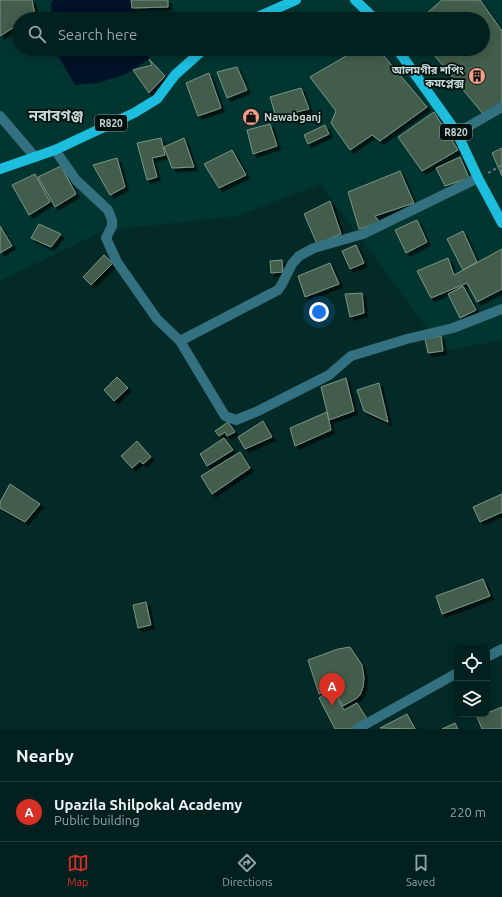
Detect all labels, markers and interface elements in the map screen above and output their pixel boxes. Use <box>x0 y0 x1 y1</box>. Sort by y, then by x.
search box <box>12 12 490 56</box>
icon: search <box>26 23 48 45</box>
text: Search here <box>58 26 137 43</box>
place label: আলমগীর শপিং কমপ্লেক্স <box>391 64 465 89</box>
building icon: আলমগীর শপিং কমপ্লেক্স <box>467 66 487 86</box>
district label: নবাবগঞ্জ <box>28 107 84 124</box>
shop icon: Nawabganj <box>241 107 261 127</box>
place label: Nawabganj <box>264 111 321 123</box>
road number: R820 <box>95 115 127 131</box>
road number: R820 <box>440 124 472 140</box>
your location <box>309 302 329 322</box>
map controls <box>454 645 490 717</box>
button: locate <box>454 645 490 681</box>
pin: A <box>319 673 345 706</box>
button: layers <box>454 681 490 717</box>
text: Nearby <box>16 746 74 765</box>
text: Upazila Shilpokal Academy <box>54 796 242 813</box>
text: A <box>24 805 34 819</box>
text: 220 m <box>450 805 486 819</box>
text: Public building <box>54 813 140 827</box>
tab: Map <box>67 852 89 888</box>
tab: Directions <box>222 852 272 888</box>
tab: Saved <box>406 852 435 888</box>

